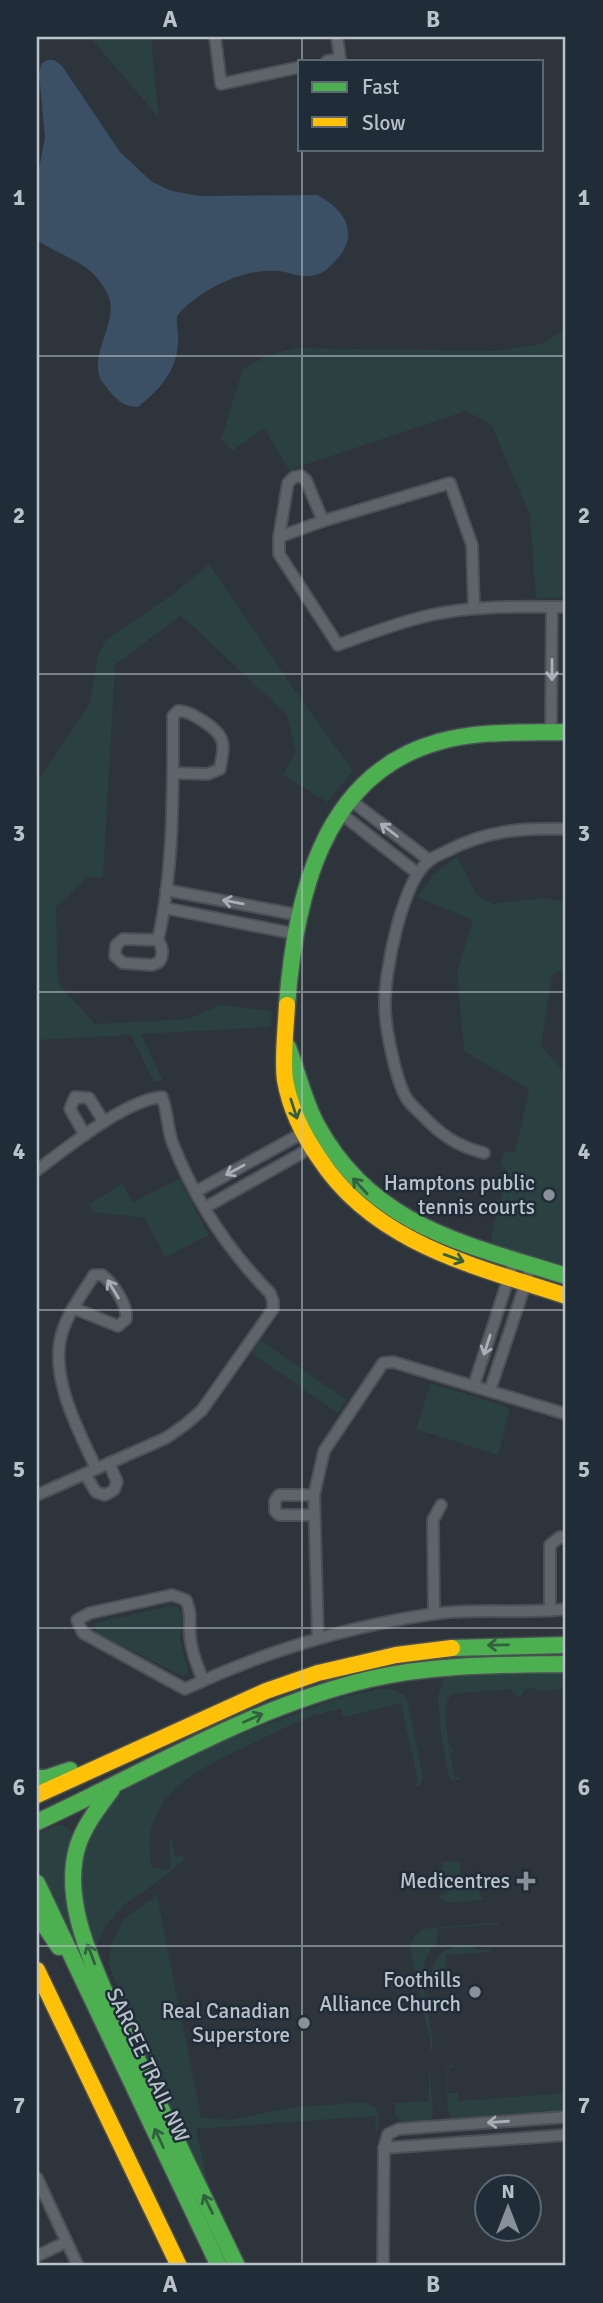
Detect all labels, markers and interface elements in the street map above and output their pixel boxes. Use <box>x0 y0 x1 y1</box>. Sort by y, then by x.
text: A <box>163 5 178 34</box>
text: B <box>426 5 440 34</box>
legend <box>298 60 544 150</box>
text: Fast <box>362 74 399 100</box>
text: Slow <box>362 110 406 136</box>
text: 1 <box>13 183 25 212</box>
text: 1 <box>578 183 590 212</box>
text: 2 <box>13 501 25 530</box>
text: 2 <box>578 501 590 530</box>
one-way arrow <box>545 658 559 681</box>
text: 3 <box>13 819 25 848</box>
text: 3 <box>578 819 590 848</box>
one-way arrow <box>380 822 399 837</box>
one-way arrow <box>222 895 245 909</box>
one-way arrow <box>288 1097 301 1119</box>
text: 4 <box>13 1137 25 1166</box>
text: 4 <box>578 1137 590 1166</box>
one-way arrow <box>225 1164 246 1177</box>
place label: Hamptons public tennis courts <box>384 1170 535 1220</box>
one-way arrow <box>352 1178 369 1195</box>
marker: Hamptons public tennis courts <box>541 1187 557 1203</box>
one-way arrow <box>443 1252 465 1265</box>
one-way arrow <box>106 1280 121 1299</box>
one-way arrow <box>479 1333 492 1355</box>
text: 5 <box>13 1455 25 1484</box>
text: 5 <box>578 1455 590 1484</box>
one-way arrow <box>487 1638 510 1652</box>
one-way arrow <box>242 1711 263 1724</box>
text: 6 <box>13 1773 25 1802</box>
text: 6 <box>578 1773 590 1802</box>
place label: Medicentres <box>400 1868 510 1894</box>
marker: Medicentres <box>516 1871 536 1891</box>
one-way arrow <box>83 1944 96 1966</box>
place label: Foothills Alliance Church <box>319 1967 461 2017</box>
street label: SARCEE TRAIL NW <box>101 1984 195 2146</box>
marker: Foothills Alliance Church <box>467 1984 483 2000</box>
place label: Real Canadian Superstore <box>162 1998 290 2048</box>
marker: Real Canadian Superstore <box>296 2015 312 2031</box>
text: 7 <box>13 2091 25 2120</box>
text: 7 <box>578 2091 590 2120</box>
one-way arrow <box>487 2116 510 2129</box>
one-way arrow <box>152 2128 165 2149</box>
north arrow <box>474 2174 544 2244</box>
text: N <box>501 2180 515 2204</box>
one-way arrow <box>201 2194 215 2215</box>
text: A <box>163 2270 178 2299</box>
text: B <box>426 2270 440 2299</box>

